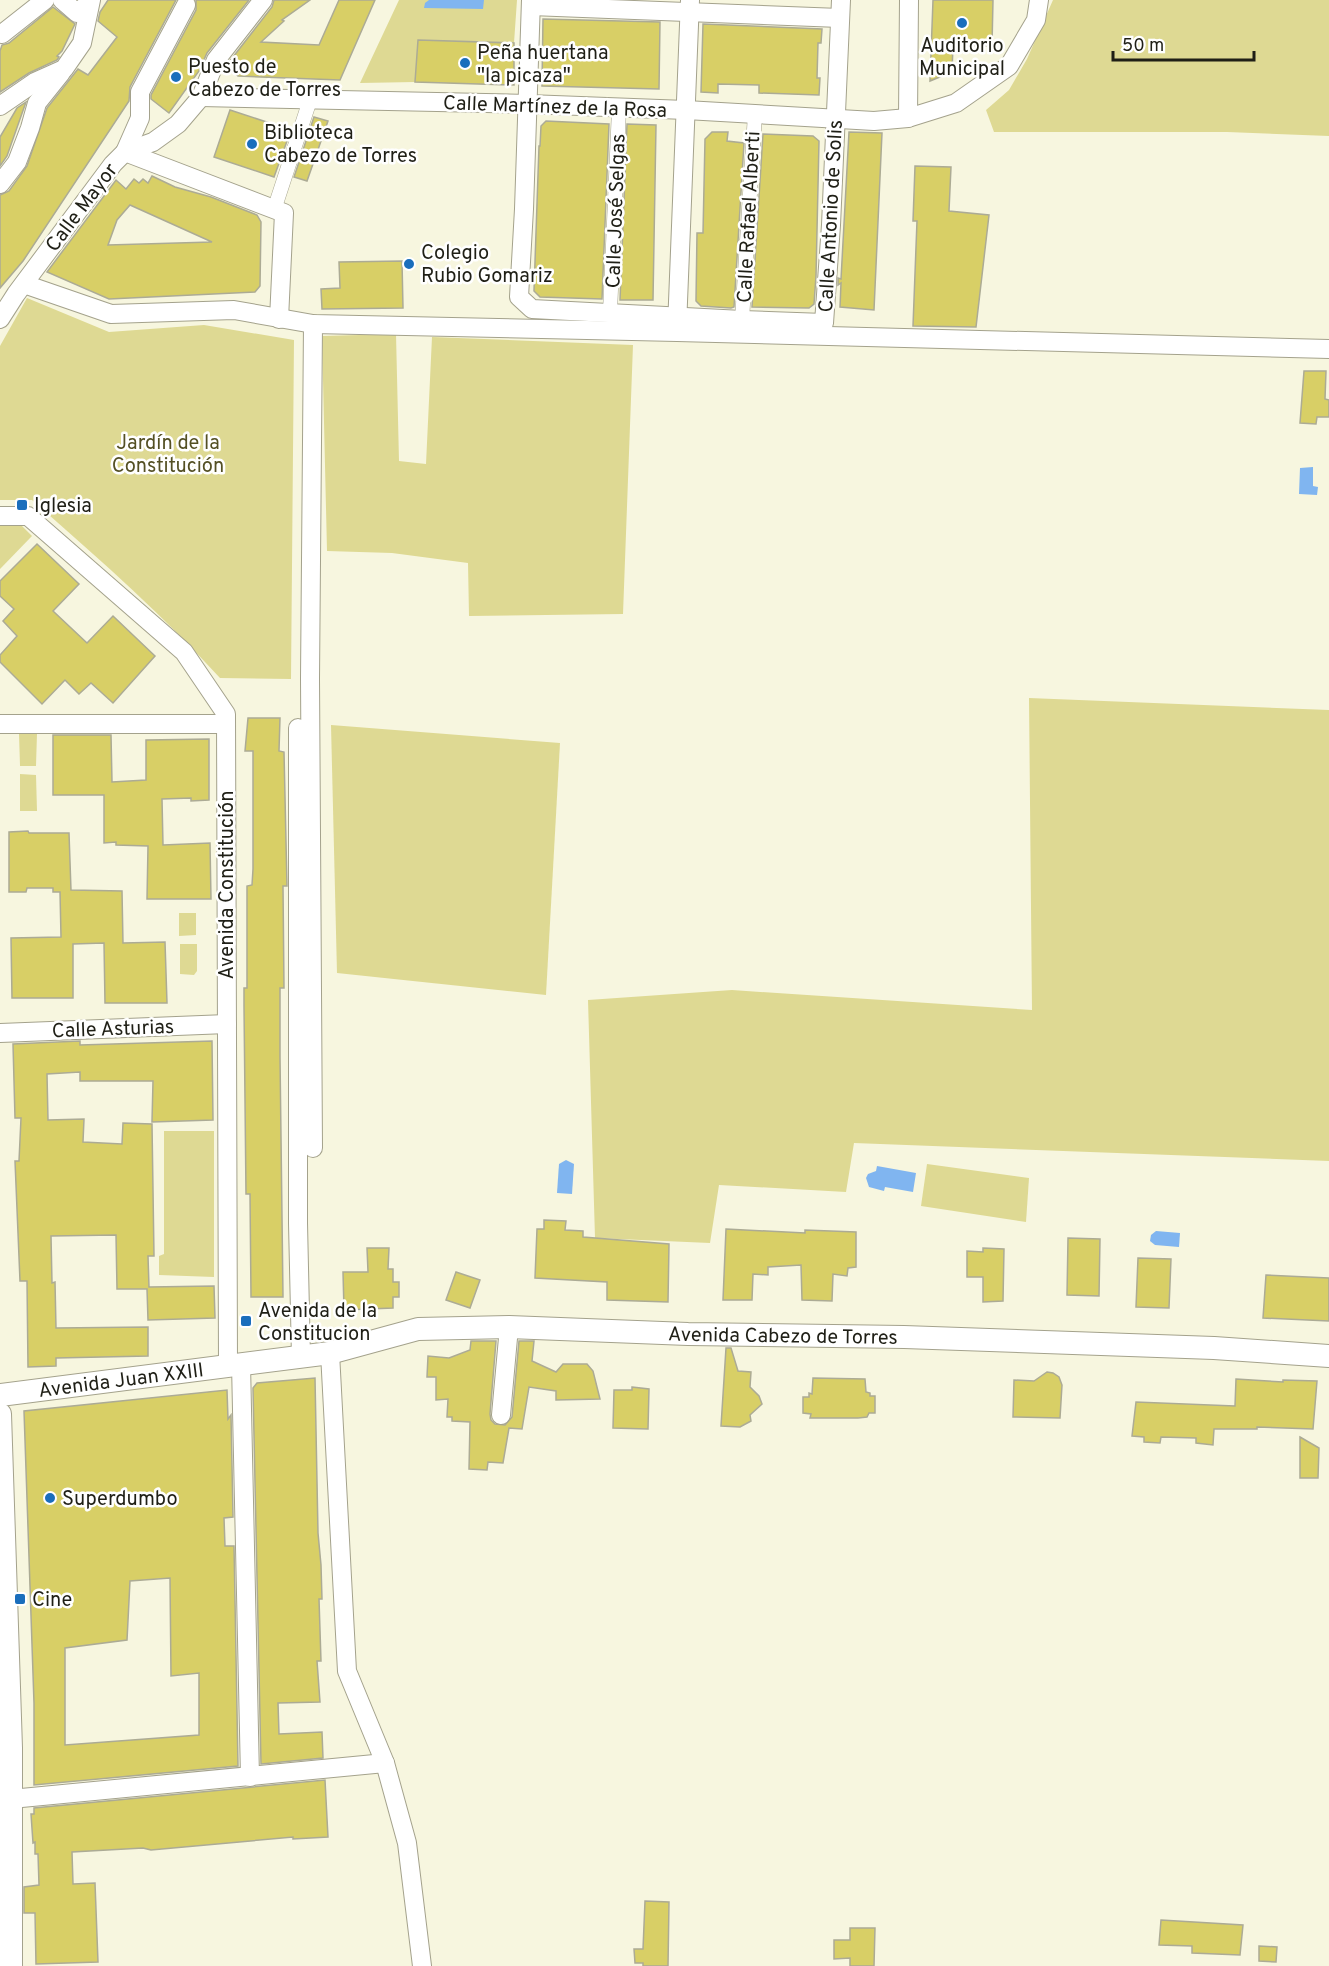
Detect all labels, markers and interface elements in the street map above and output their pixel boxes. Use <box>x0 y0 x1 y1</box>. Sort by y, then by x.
marker: Auditorio Municipal <box>955 16 969 30</box>
scale bar <box>1113 24 1254 62</box>
place label: Auditorio Municipal <box>919 34 1005 83</box>
text: 50 m <box>1122 35 1164 58</box>
place label: Peña huertana "la picaza" <box>477 41 609 90</box>
place label: Puesto de Cabezo de Torres <box>188 55 341 104</box>
marker: Peña huertana "la picaza" <box>458 56 472 70</box>
marker: Puesto de Cabezo de Torres <box>169 70 183 84</box>
street label: Calle Martínez de la Rosa <box>443 91 667 125</box>
street label: Calle Antonio de Solis <box>814 119 850 313</box>
place label: Biblioteca Cabezo de Torres <box>264 121 417 170</box>
street label: Calle Rafael Alberti <box>733 131 767 304</box>
street label: Calle José Selgas <box>601 133 633 289</box>
marker: Biblioteca Cabezo de Torres <box>245 137 259 151</box>
street label: Calle Mayor <box>41 158 125 258</box>
place label: Colegio Rubio Gomariz <box>421 241 553 290</box>
marker: Colegio Rubio Gomariz <box>402 257 416 271</box>
park label: Jardín de la Constitución <box>112 431 224 480</box>
place label: Iglesia <box>34 494 92 520</box>
marker: Iglesia <box>15 498 29 512</box>
street label: Avenida Constitución <box>215 791 241 979</box>
street label: Calle Asturias <box>51 1015 175 1045</box>
place label: Avenida de la Constitucion <box>258 1299 377 1348</box>
marker: Avenida de la Constitucion <box>239 1314 253 1328</box>
street label: Avenida Cabezo de Torres <box>668 1322 898 1352</box>
street label: Avenida Juan XXIII <box>37 1358 205 1405</box>
place label: Superdumbo <box>62 1487 178 1513</box>
marker: Superdumbo <box>43 1491 57 1505</box>
place label: Cine <box>32 1588 72 1614</box>
marker: Cine <box>13 1592 27 1606</box>

